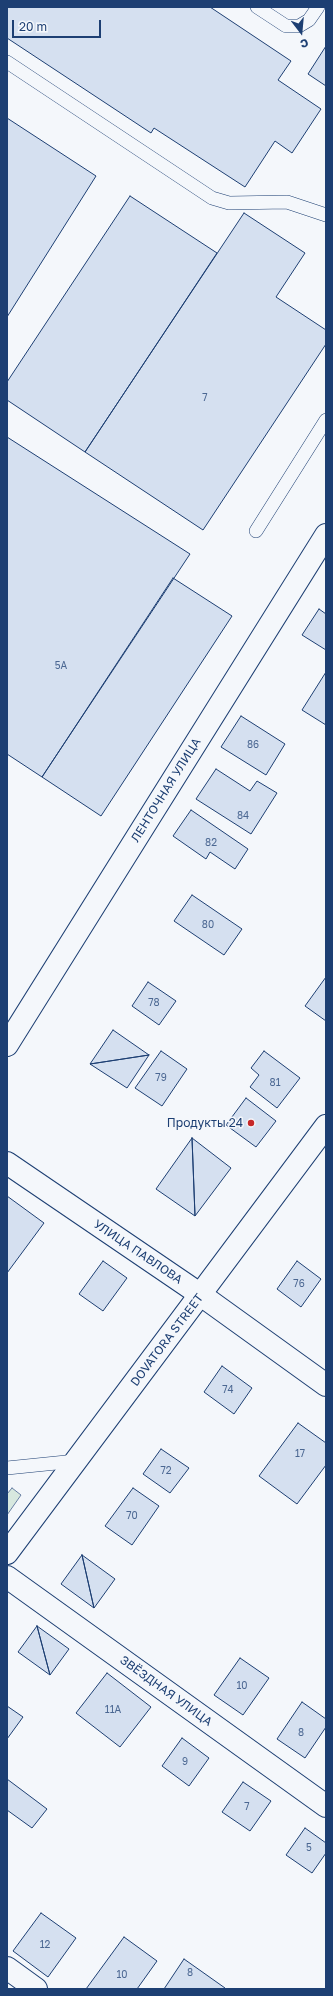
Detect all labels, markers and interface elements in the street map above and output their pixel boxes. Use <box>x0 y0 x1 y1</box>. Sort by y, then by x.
scale bar <box>14 12 103 38</box>
north arrow <box>281 12 321 52</box>
text: 20 m <box>19 19 47 34</box>
text: С <box>299 37 310 51</box>
house number: 7 <box>202 392 208 404</box>
house number: 5А <box>55 660 67 672</box>
street label: ЛЕНТОЧНАЯ УЛИЦА <box>128 735 204 845</box>
house number: 86 <box>247 739 259 751</box>
house number: 84 <box>237 810 249 822</box>
house number: 82 <box>205 837 217 849</box>
house number: 80 <box>202 919 214 931</box>
house number: 78 <box>148 997 160 1009</box>
house number: 79 <box>155 1072 167 1084</box>
house number: 81 <box>270 1077 280 1089</box>
place label: Продукты 24 <box>167 1116 243 1130</box>
marker: Продукты 24 <box>246 1118 256 1128</box>
street label: УЛИЦА ПАВЛОВА <box>91 1217 185 1287</box>
house number: 76 <box>293 1278 305 1290</box>
street label: DOVATORA STREET <box>128 1291 206 1389</box>
house number: 74 <box>222 1384 234 1396</box>
house number: 17 <box>295 1448 305 1460</box>
house number: 72 <box>160 1465 172 1477</box>
house number: 70 <box>126 1510 138 1522</box>
street label: ЗВЁЗДНАЯ УЛИЦА <box>117 1653 215 1729</box>
house number: 10 <box>236 1680 248 1692</box>
house number: 11А <box>105 1704 121 1716</box>
house number: 8 <box>298 1727 304 1739</box>
house number: 9 <box>182 1756 188 1768</box>
house number: 7 <box>244 1801 250 1813</box>
house number: 5 <box>306 1842 312 1854</box>
house number: 12 <box>40 1939 50 1951</box>
house number: 8 <box>187 1967 193 1979</box>
house number: 10 <box>116 1969 128 1981</box>

